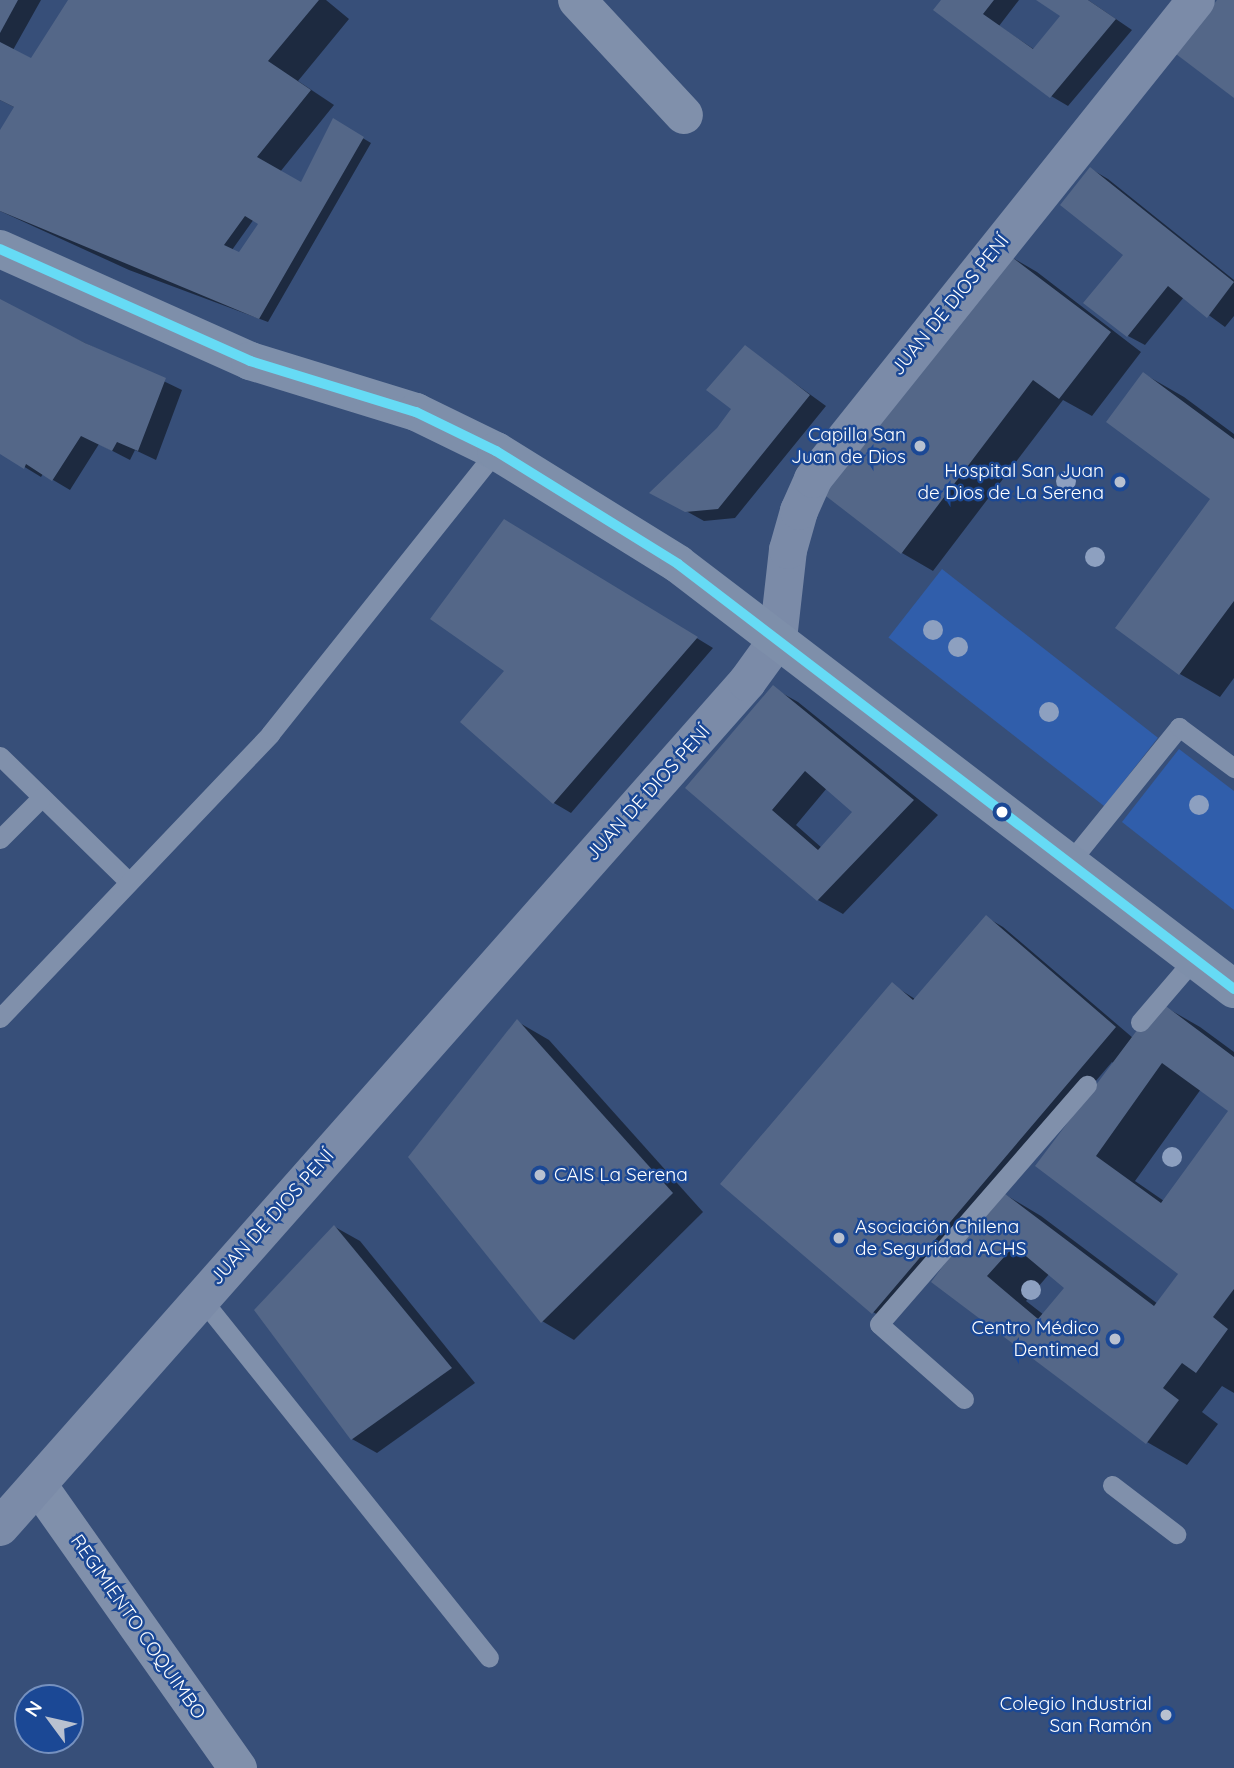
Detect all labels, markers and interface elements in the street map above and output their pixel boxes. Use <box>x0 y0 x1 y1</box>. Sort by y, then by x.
street label: JUAN DE DIOS PENÍ <box>886 230 1014 380</box>
place label: Capilla San Juan de Dios <box>791 424 906 468</box>
marker: Capilla San Juan de Dios <box>912 438 928 454</box>
place label: Hospital San Juan de Dios de La Serena <box>917 460 1104 504</box>
marker: Hospital San Juan de Dios de La Serena <box>1110 472 1130 492</box>
street label: JUAN DE DIOS PENÍ <box>581 720 715 866</box>
unlabelled marker <box>995 805 1009 819</box>
street label: JUAN DE DIOS PENÍ <box>205 1144 339 1290</box>
place label: CAIS La Serena <box>554 1164 688 1186</box>
marker: CAIS La Serena <box>532 1167 548 1183</box>
place label: Asociación Chilena de Seguridad ACHS <box>855 1216 1026 1260</box>
marker: Asociación Chilena de Seguridad ACHS <box>829 1228 849 1248</box>
place label: Centro Médico Dentimed <box>972 1317 1099 1361</box>
marker: Centro Médico Dentimed <box>1105 1329 1125 1349</box>
street label: REGIMIENTO COQUIMBO <box>66 1530 210 1724</box>
north arrow <box>14 1684 84 1754</box>
place label: Colegio Industrial San Ramón <box>1000 1693 1152 1737</box>
text: N <box>19 1696 47 1721</box>
marker: Colegio Industrial San Ramón <box>1158 1707 1174 1723</box>

